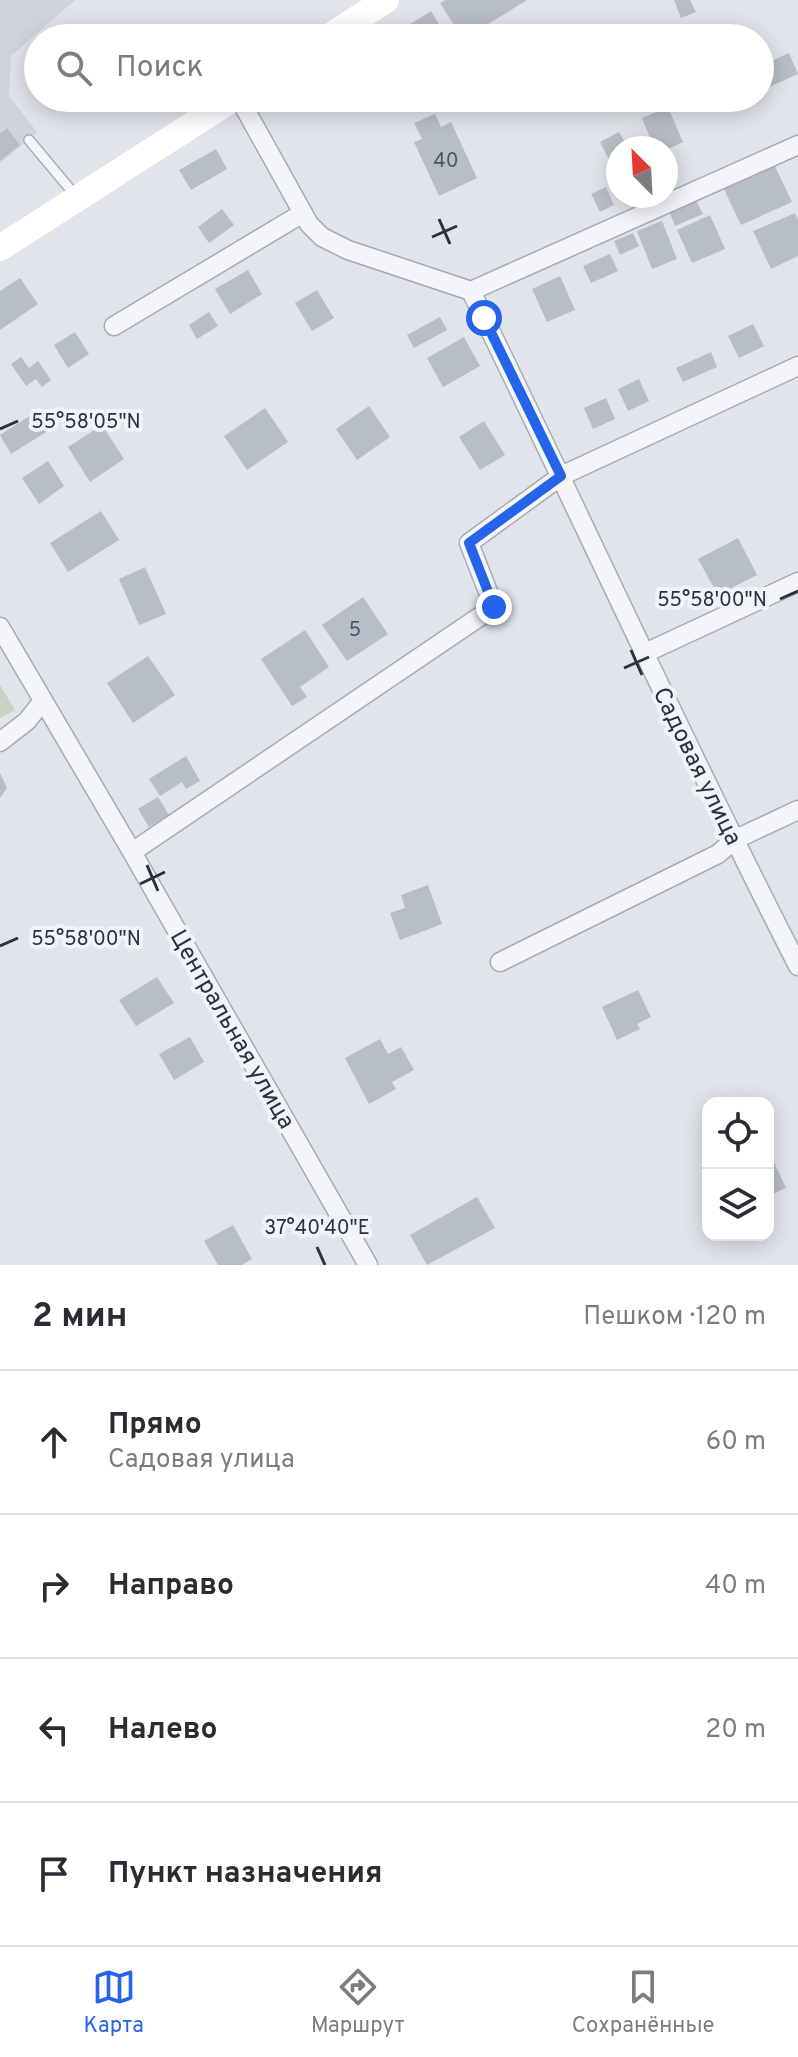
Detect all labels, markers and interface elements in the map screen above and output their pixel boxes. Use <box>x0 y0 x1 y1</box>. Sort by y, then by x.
search box <box>24 24 774 112</box>
icon: search <box>52 46 96 90</box>
text: Поиск <box>116 50 204 87</box>
north arrow <box>606 136 678 208</box>
house number: 40 <box>433 149 459 175</box>
route start <box>466 300 502 336</box>
text: 55°58'05"N <box>31 410 141 436</box>
text: 55°58'00"N <box>657 588 767 614</box>
route end <box>476 589 512 625</box>
house number: 5 <box>349 618 361 644</box>
street label: Садовая улица <box>645 683 747 851</box>
street label: Центральная улица <box>162 925 301 1135</box>
text: 55°58'00"N <box>31 927 141 953</box>
map controls <box>702 1097 774 1241</box>
button: locate <box>702 1097 774 1169</box>
button: layers <box>702 1169 774 1241</box>
text: 37°40'40"E <box>264 1216 370 1242</box>
text: 2 мин <box>32 1296 128 1339</box>
text: Пешком · 120 m <box>583 1301 766 1334</box>
text: Прямо <box>108 1407 202 1444</box>
icon: ahead <box>32 1420 76 1464</box>
text: 60 m <box>706 1426 766 1459</box>
text: Садовая улица <box>108 1444 295 1477</box>
icon: right <box>32 1564 76 1608</box>
text: Направо <box>108 1568 234 1605</box>
text: 40 m <box>705 1570 766 1603</box>
icon: left <box>32 1708 76 1752</box>
text: Налево <box>108 1712 217 1749</box>
text: 20 m <box>705 1714 766 1747</box>
icon: arrive <box>32 1852 76 1896</box>
text: Пункт назначения <box>108 1856 382 1893</box>
tab: Карта <box>84 1965 144 2040</box>
tab: Маршрут <box>311 1965 405 2040</box>
tab: Сохранённые <box>572 1965 714 2040</box>

